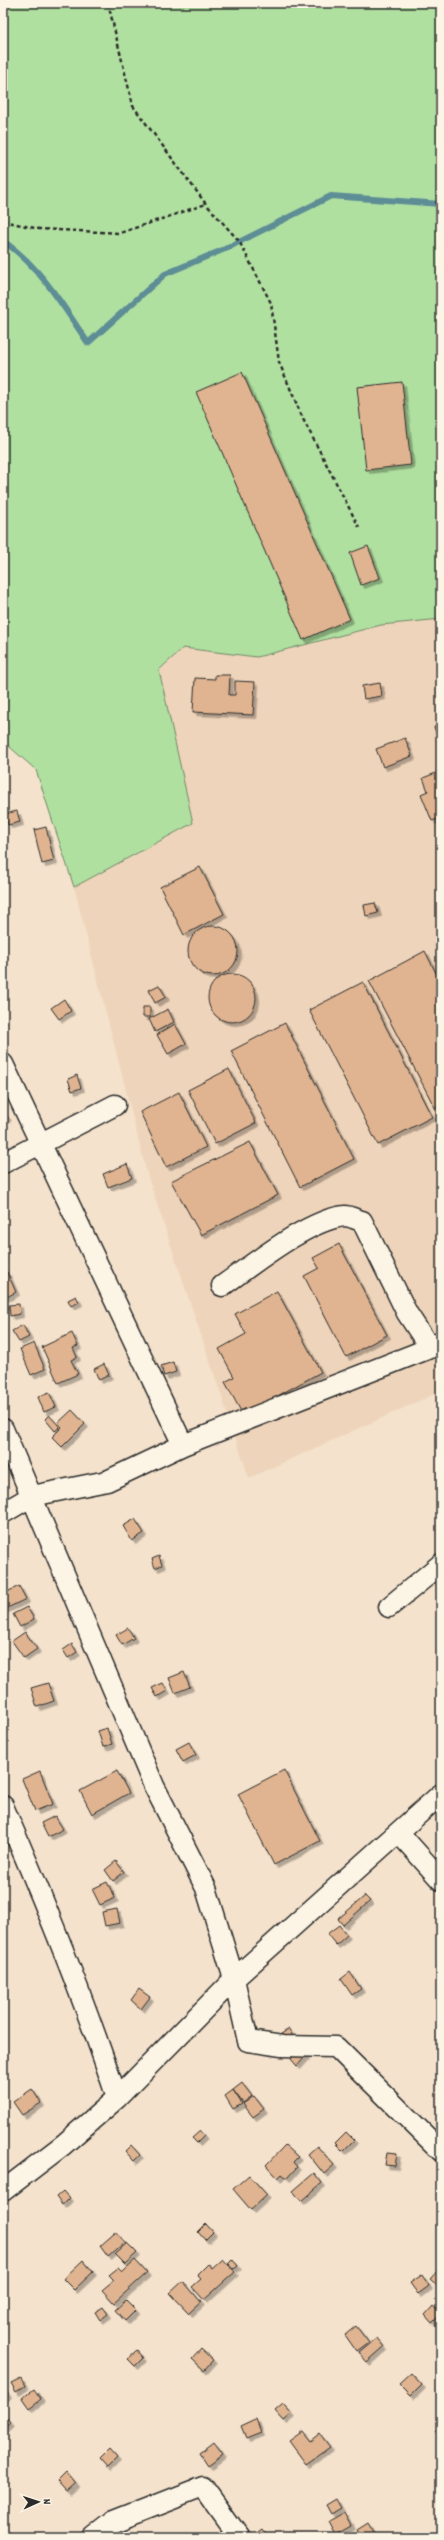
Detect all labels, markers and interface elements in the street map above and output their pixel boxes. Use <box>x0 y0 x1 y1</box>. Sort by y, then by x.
north arrow <box>18 2482 58 2522</box>
text: N <box>38 2498 54 2505</box>

